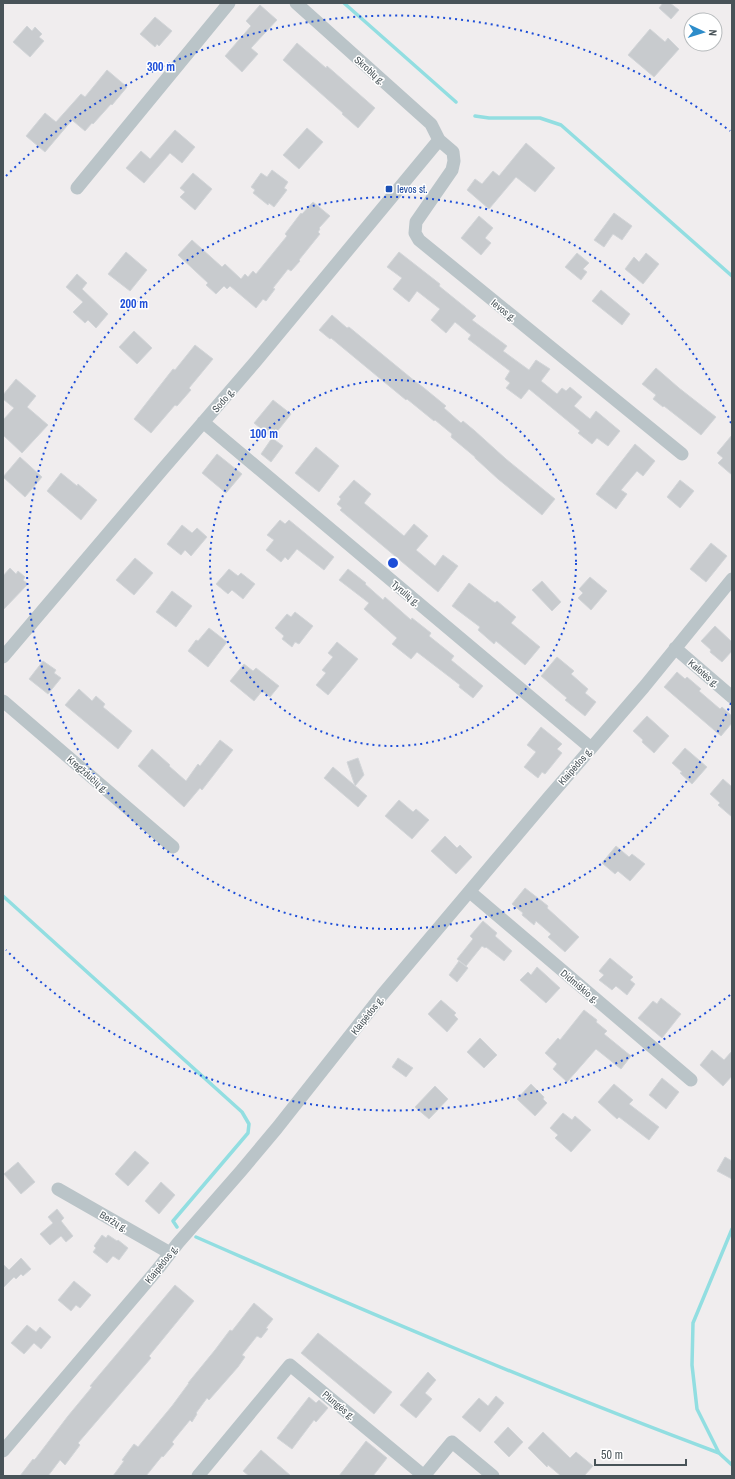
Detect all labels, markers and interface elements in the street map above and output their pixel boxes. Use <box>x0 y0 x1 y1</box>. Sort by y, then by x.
north arrow <box>683 12 723 52</box>
text: N <box>706 29 720 36</box>
street label: Skroblų g. <box>352 53 388 88</box>
text: 300 m <box>147 59 175 75</box>
place label: Ievos st. <box>397 183 428 196</box>
marker: Ievos st. <box>384 184 394 194</box>
text: 200 m <box>120 296 148 312</box>
street label: Ievos g. <box>488 296 519 324</box>
street label: Sodo g. <box>209 385 238 415</box>
text: 100 m <box>250 426 278 442</box>
centre of rings <box>386 556 400 570</box>
street label: Tyrulių g. <box>389 578 423 609</box>
street label: Kalotės g. <box>686 657 722 690</box>
street label: Klaipėdos g. <box>556 745 595 788</box>
street label: Kregždučių g. <box>64 753 111 796</box>
street label: Didmiškio g. <box>558 967 601 1006</box>
street label: Klaipėdos g. <box>348 993 387 1037</box>
street label: Beržų g. <box>97 1208 130 1235</box>
street label: Klaipėdos g. <box>142 1243 181 1286</box>
street label: Plungės g. <box>320 1388 358 1423</box>
scale bar <box>595 1441 686 1467</box>
text: 50 m <box>601 1447 623 1463</box>

